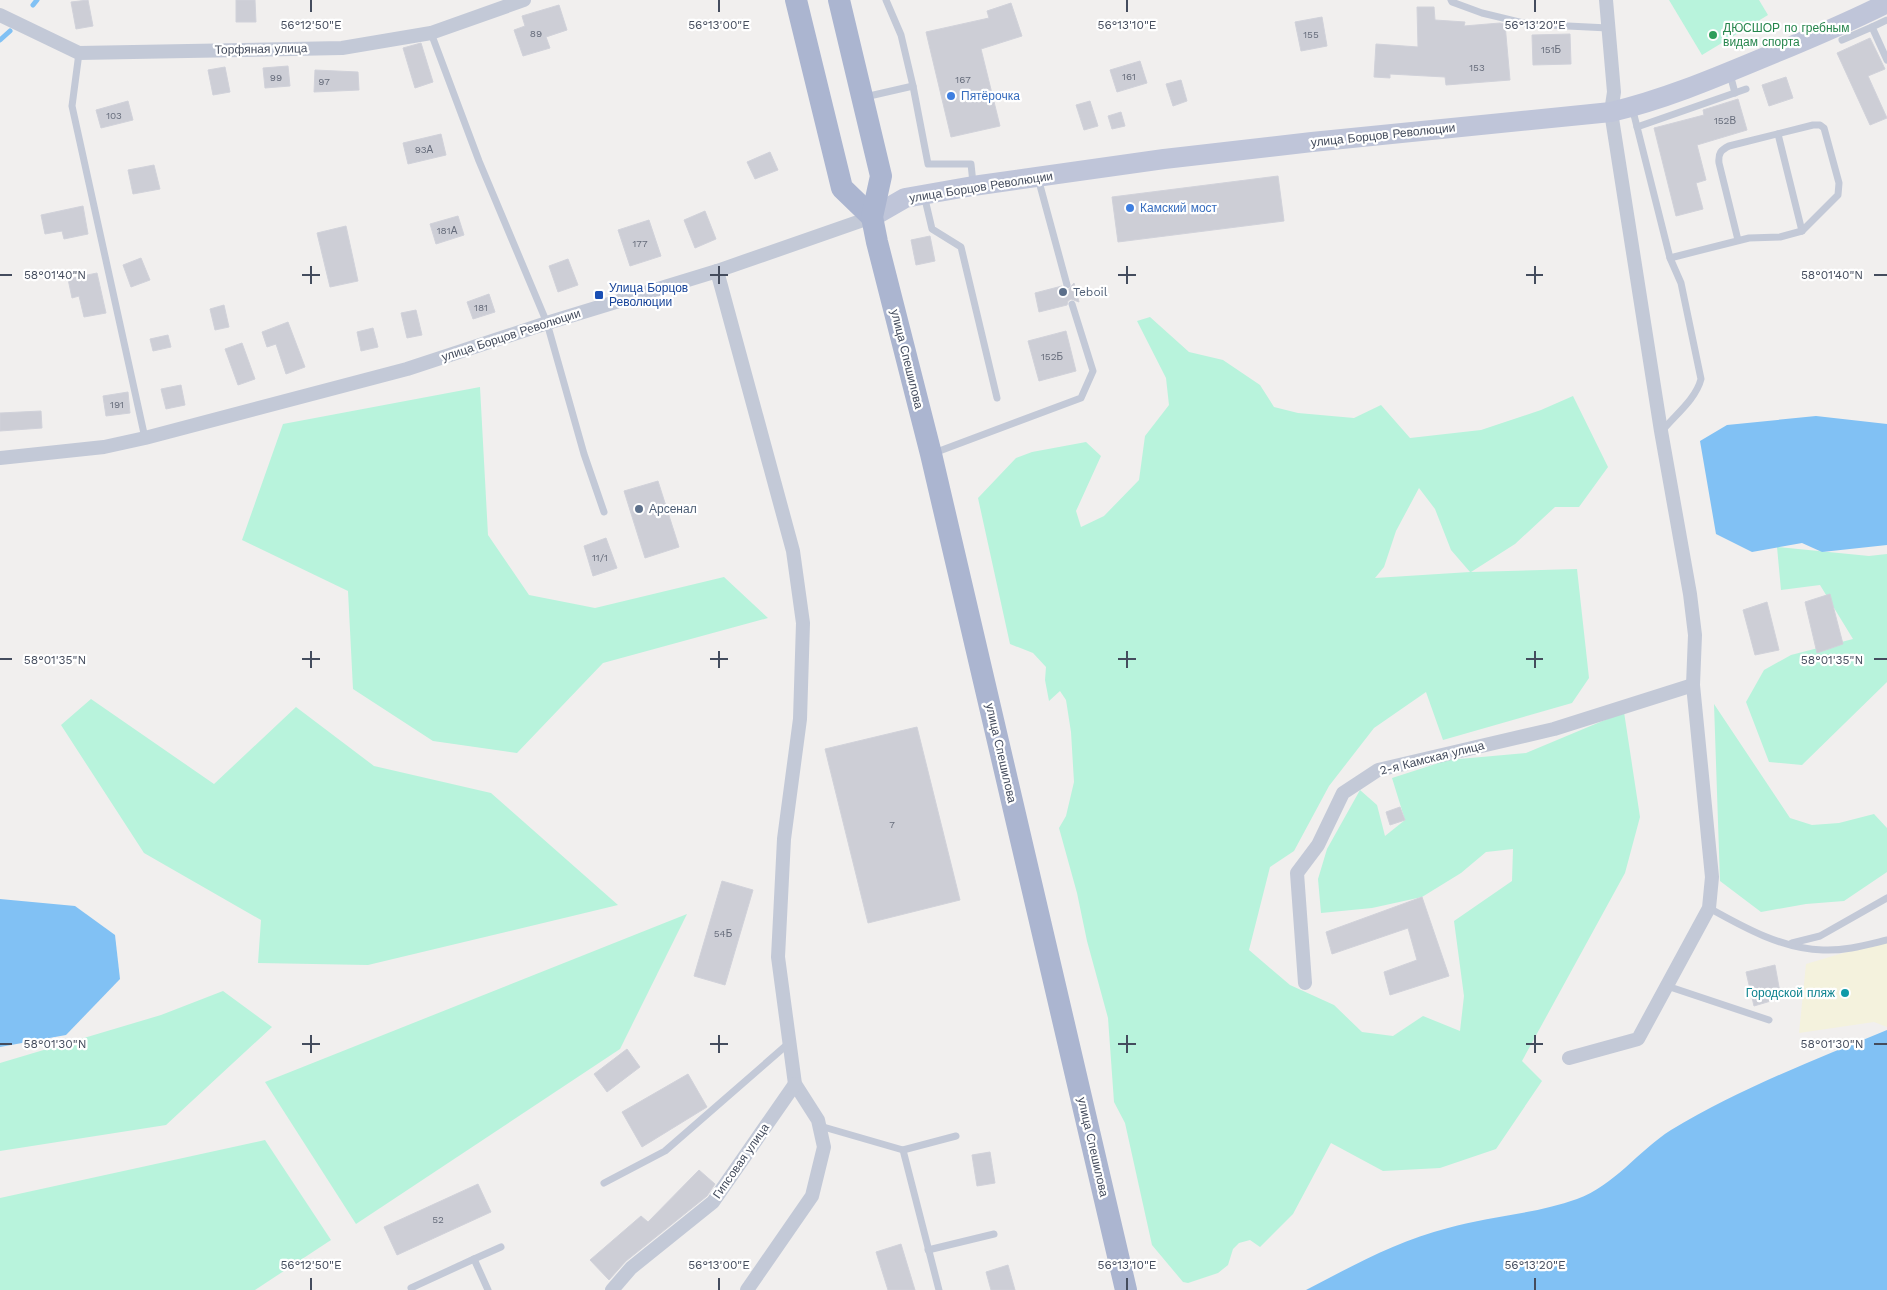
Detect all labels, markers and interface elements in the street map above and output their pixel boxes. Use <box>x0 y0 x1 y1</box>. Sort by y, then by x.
text: 56°12'50"E <box>280 18 342 32</box>
text: 56°13'00"E <box>688 18 750 32</box>
text: 56°13'10"E <box>1098 18 1157 32</box>
text: 56°13'20"E <box>1504 18 1566 32</box>
place label: ДЮСШОР по гребным видам спорта <box>1723 21 1849 49</box>
house number: 89 <box>530 28 542 39</box>
house number: 155 <box>1303 29 1319 40</box>
marker: ДЮСШОР по гребным видам спорта <box>1707 29 1719 41</box>
street label: Торфяная улица <box>214 41 308 57</box>
house number: 151Б <box>1541 44 1562 55</box>
house number: 153 <box>1469 62 1485 73</box>
house number: 161 <box>1122 71 1136 82</box>
house number: 99 <box>270 72 282 83</box>
house number: 167 <box>955 74 971 85</box>
house number: 97 <box>318 76 330 87</box>
place label: Пятёрочка <box>961 89 1020 103</box>
marker: Пятёрочка <box>945 90 957 102</box>
house number: 103 <box>106 110 122 121</box>
house number: 152В <box>1714 115 1736 126</box>
street label: улица Борцов Революции <box>1310 120 1456 150</box>
house number: 93А <box>415 144 434 155</box>
street label: улица Борцов Революции <box>908 169 1054 205</box>
place label: Камский мост <box>1140 201 1218 215</box>
marker: Камский мост <box>1124 202 1136 214</box>
house number: 181А <box>437 225 458 236</box>
house number: 177 <box>632 238 648 249</box>
text: 58°01'40"N <box>24 268 86 282</box>
text: 58°01'40"N <box>1801 268 1863 282</box>
place label: Улица Борцов Революции <box>609 281 688 309</box>
place label: Teboil <box>1073 285 1108 299</box>
marker: Teboil <box>1057 286 1069 298</box>
marker: Улица Борцов Революции <box>593 289 605 301</box>
house number: 181 <box>474 302 488 313</box>
street label: улица Борцов Революции <box>440 306 582 364</box>
street label: улица Спешилова <box>888 308 926 410</box>
house number: 152Б <box>1041 351 1063 362</box>
house number: 191 <box>110 399 124 410</box>
place label: Арсенал <box>649 502 697 516</box>
marker: Арсенал <box>633 503 645 515</box>
house number: 11/1 <box>592 552 608 563</box>
text: 58°01'35"N <box>24 653 86 667</box>
text: 58°01'35"N <box>1801 653 1863 667</box>
street label: улица Спешилова <box>983 702 1019 805</box>
street label: 2-я Камская улица <box>1378 738 1486 778</box>
house number: 7 <box>889 819 895 830</box>
house number: 54Б <box>714 928 733 939</box>
place label: Городской пляж <box>1746 986 1835 1000</box>
marker: Городской пляж <box>1839 987 1851 999</box>
text: 58°01'30"N <box>24 1037 86 1051</box>
text: 58°01'30"N <box>1801 1037 1863 1051</box>
street label: улица Спешилова <box>1075 1096 1111 1199</box>
street label: Гипсовая улица <box>710 1121 772 1201</box>
house number: 52 <box>432 1214 444 1225</box>
text: 56°12'50"E <box>280 1258 342 1272</box>
text: 56°13'00"E <box>688 1258 750 1272</box>
text: 56°13'10"E <box>1098 1258 1157 1272</box>
text: 56°13'20"E <box>1504 1258 1566 1272</box>

